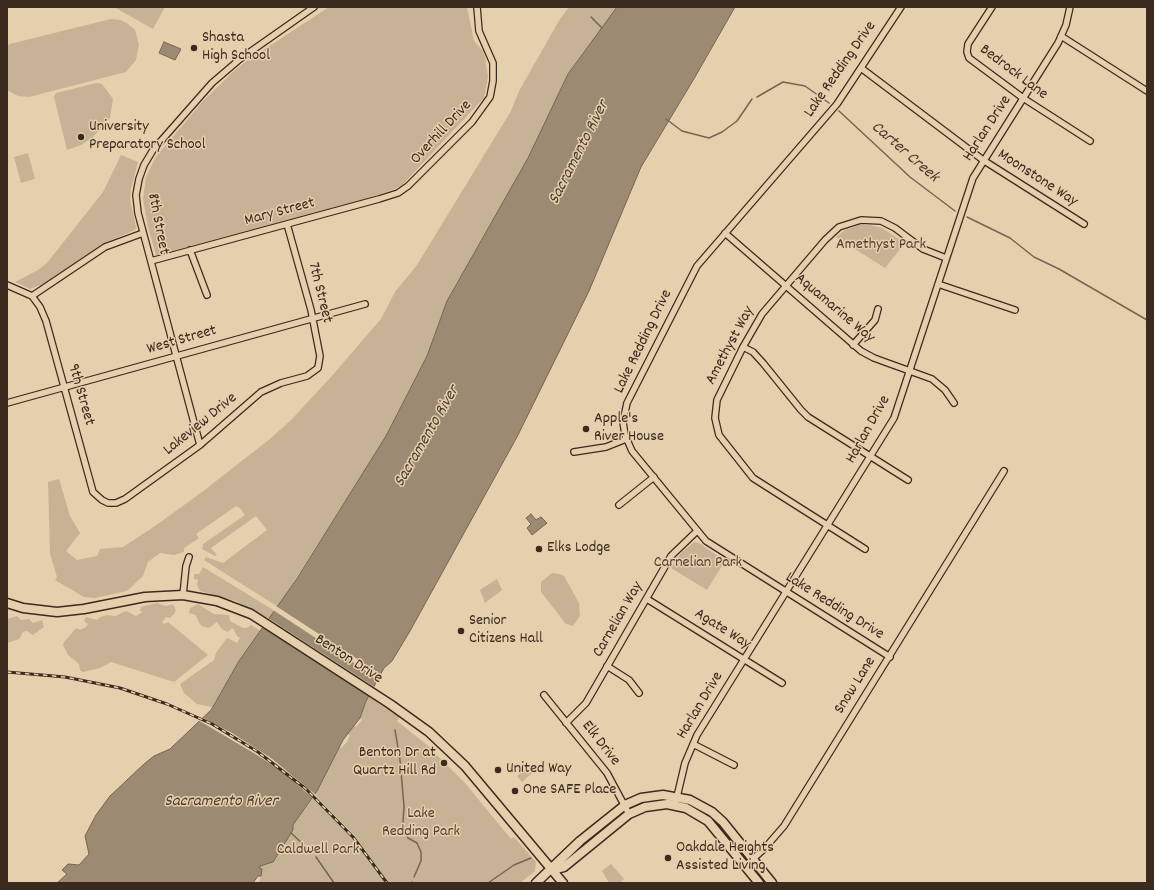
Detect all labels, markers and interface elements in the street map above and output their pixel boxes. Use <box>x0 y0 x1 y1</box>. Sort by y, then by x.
street label: Lake Redding Drive <box>801 18 881 122</box>
place label: Shasta High School <box>202 29 270 67</box>
street label: Bedrock Lane <box>975 41 1051 105</box>
marker: Shasta High School <box>189 43 199 53</box>
street label: Harlan Drive <box>960 92 1016 166</box>
street label: Overhill Drive <box>407 97 477 169</box>
water label: Sacramento River <box>545 98 615 208</box>
place label: University Preparatory School <box>89 118 206 156</box>
water label: Carter Creek <box>866 118 942 188</box>
marker: University Preparatory School <box>76 132 86 142</box>
street label: Moonstone Way <box>993 146 1081 212</box>
street label: 8th Street <box>142 192 172 256</box>
street label: Mary Street <box>243 194 317 232</box>
park label: Amethyst Park <box>836 236 926 256</box>
street label: 7th Street <box>302 261 336 325</box>
street label: Aquamarine Way <box>790 270 878 348</box>
street label: Lake Redding Drive <box>611 287 677 397</box>
street label: Amethyst Way <box>702 304 760 388</box>
street label: West Street <box>145 322 219 360</box>
street label: 9th Street <box>62 362 98 428</box>
water label: Sacramento River <box>391 383 465 491</box>
street label: Lakeview Drive <box>160 390 242 460</box>
street label: Harlan Drive <box>842 393 896 467</box>
place label: Apple's River House <box>594 410 664 448</box>
marker: Apple's River House <box>581 424 591 434</box>
place label: Elks Lodge <box>547 539 610 559</box>
marker: Elks Lodge <box>534 544 544 554</box>
park label: Carnelian Park <box>654 554 742 574</box>
street label: Lake Redding Drive <box>781 569 887 645</box>
street label: Carnelian Way <box>590 579 648 661</box>
street label: Agate Way <box>690 605 754 655</box>
place label: Senior Citizens Hall <box>469 612 543 650</box>
marker: Senior Citizens Hall <box>456 626 466 636</box>
street label: Benton Drive <box>311 631 385 689</box>
street label: Snow Lane <box>831 654 881 718</box>
street label: Harlan Drive <box>674 669 728 743</box>
street label: Elk Drive <box>576 718 624 770</box>
place label: Benton Dr at Quartz Hill Rd <box>353 744 436 782</box>
marker: Benton Dr at Quartz Hill Rd <box>439 758 449 768</box>
place label: United Way <box>506 760 571 780</box>
marker: United Way <box>493 765 503 775</box>
place label: One SAFE Place <box>523 781 616 801</box>
marker: One SAFE Place <box>510 786 520 796</box>
water label: Sacramento River <box>164 793 278 813</box>
park label: Lake Redding Park <box>382 805 460 843</box>
place label: Oakdale Heights Assisted Living <box>676 839 774 877</box>
park label: Caldwell Park <box>277 841 359 861</box>
marker: Oakdale Heights Assisted Living <box>663 853 673 863</box>

